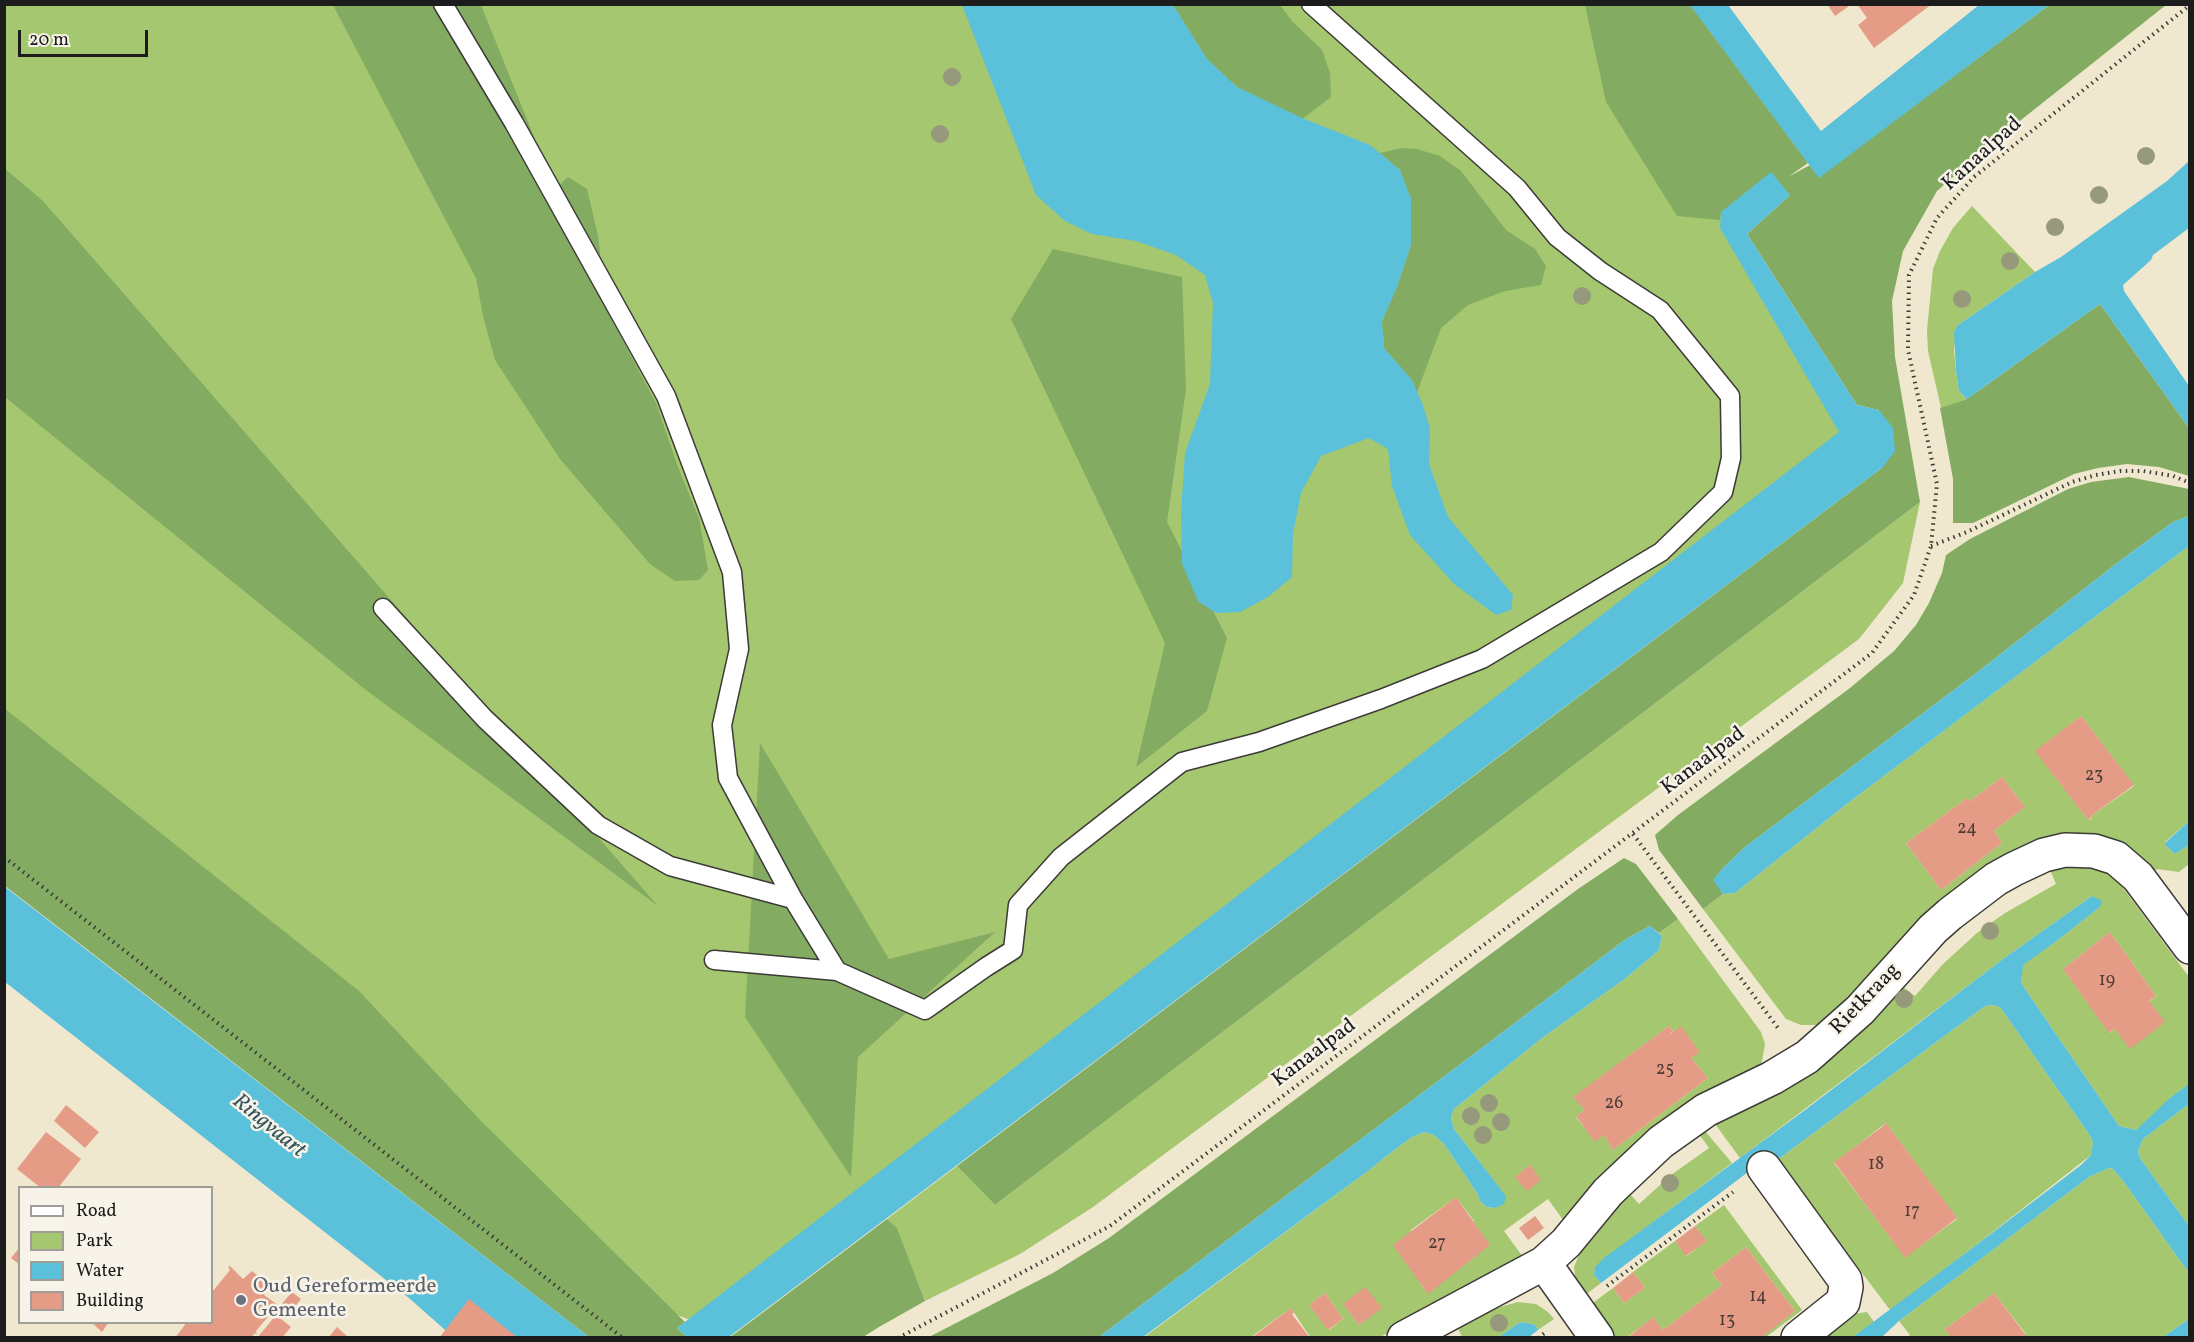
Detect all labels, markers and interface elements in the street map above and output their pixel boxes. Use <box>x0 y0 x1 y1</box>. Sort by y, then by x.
scale bar <box>21 18 152 56</box>
text: 20 m <box>29 28 69 53</box>
street label: Kanaalpad <box>1938 113 2028 197</box>
street label: Kanaalpad <box>1657 722 1751 802</box>
house number: 23 <box>2085 766 2103 788</box>
house number: 24 <box>1957 819 1977 841</box>
street label: Rietkraag <box>1826 959 1906 1041</box>
house number: 19 <box>2099 971 2115 993</box>
street label: Kanaalpad <box>1268 1014 1362 1094</box>
house number: 25 <box>1656 1060 1674 1082</box>
water label: Ringvaart <box>226 1089 310 1165</box>
house number: 26 <box>1605 1094 1623 1116</box>
house number: 18 <box>1868 1155 1884 1177</box>
legend <box>18 1186 213 1324</box>
text: Road <box>76 1199 117 1224</box>
house number: 17 <box>1904 1202 1920 1224</box>
text: Park <box>76 1229 113 1254</box>
house number: 27 <box>1428 1234 1446 1256</box>
text: Water <box>76 1259 124 1284</box>
place label: Oud Gereformeerde Gemeente <box>253 1275 437 1325</box>
house number: 14 <box>1749 1287 1767 1309</box>
text: Building <box>76 1289 144 1314</box>
marker: Oud Gereformeerde Gemeente <box>234 1293 248 1307</box>
house number: 13 <box>1719 1311 1735 1333</box>

